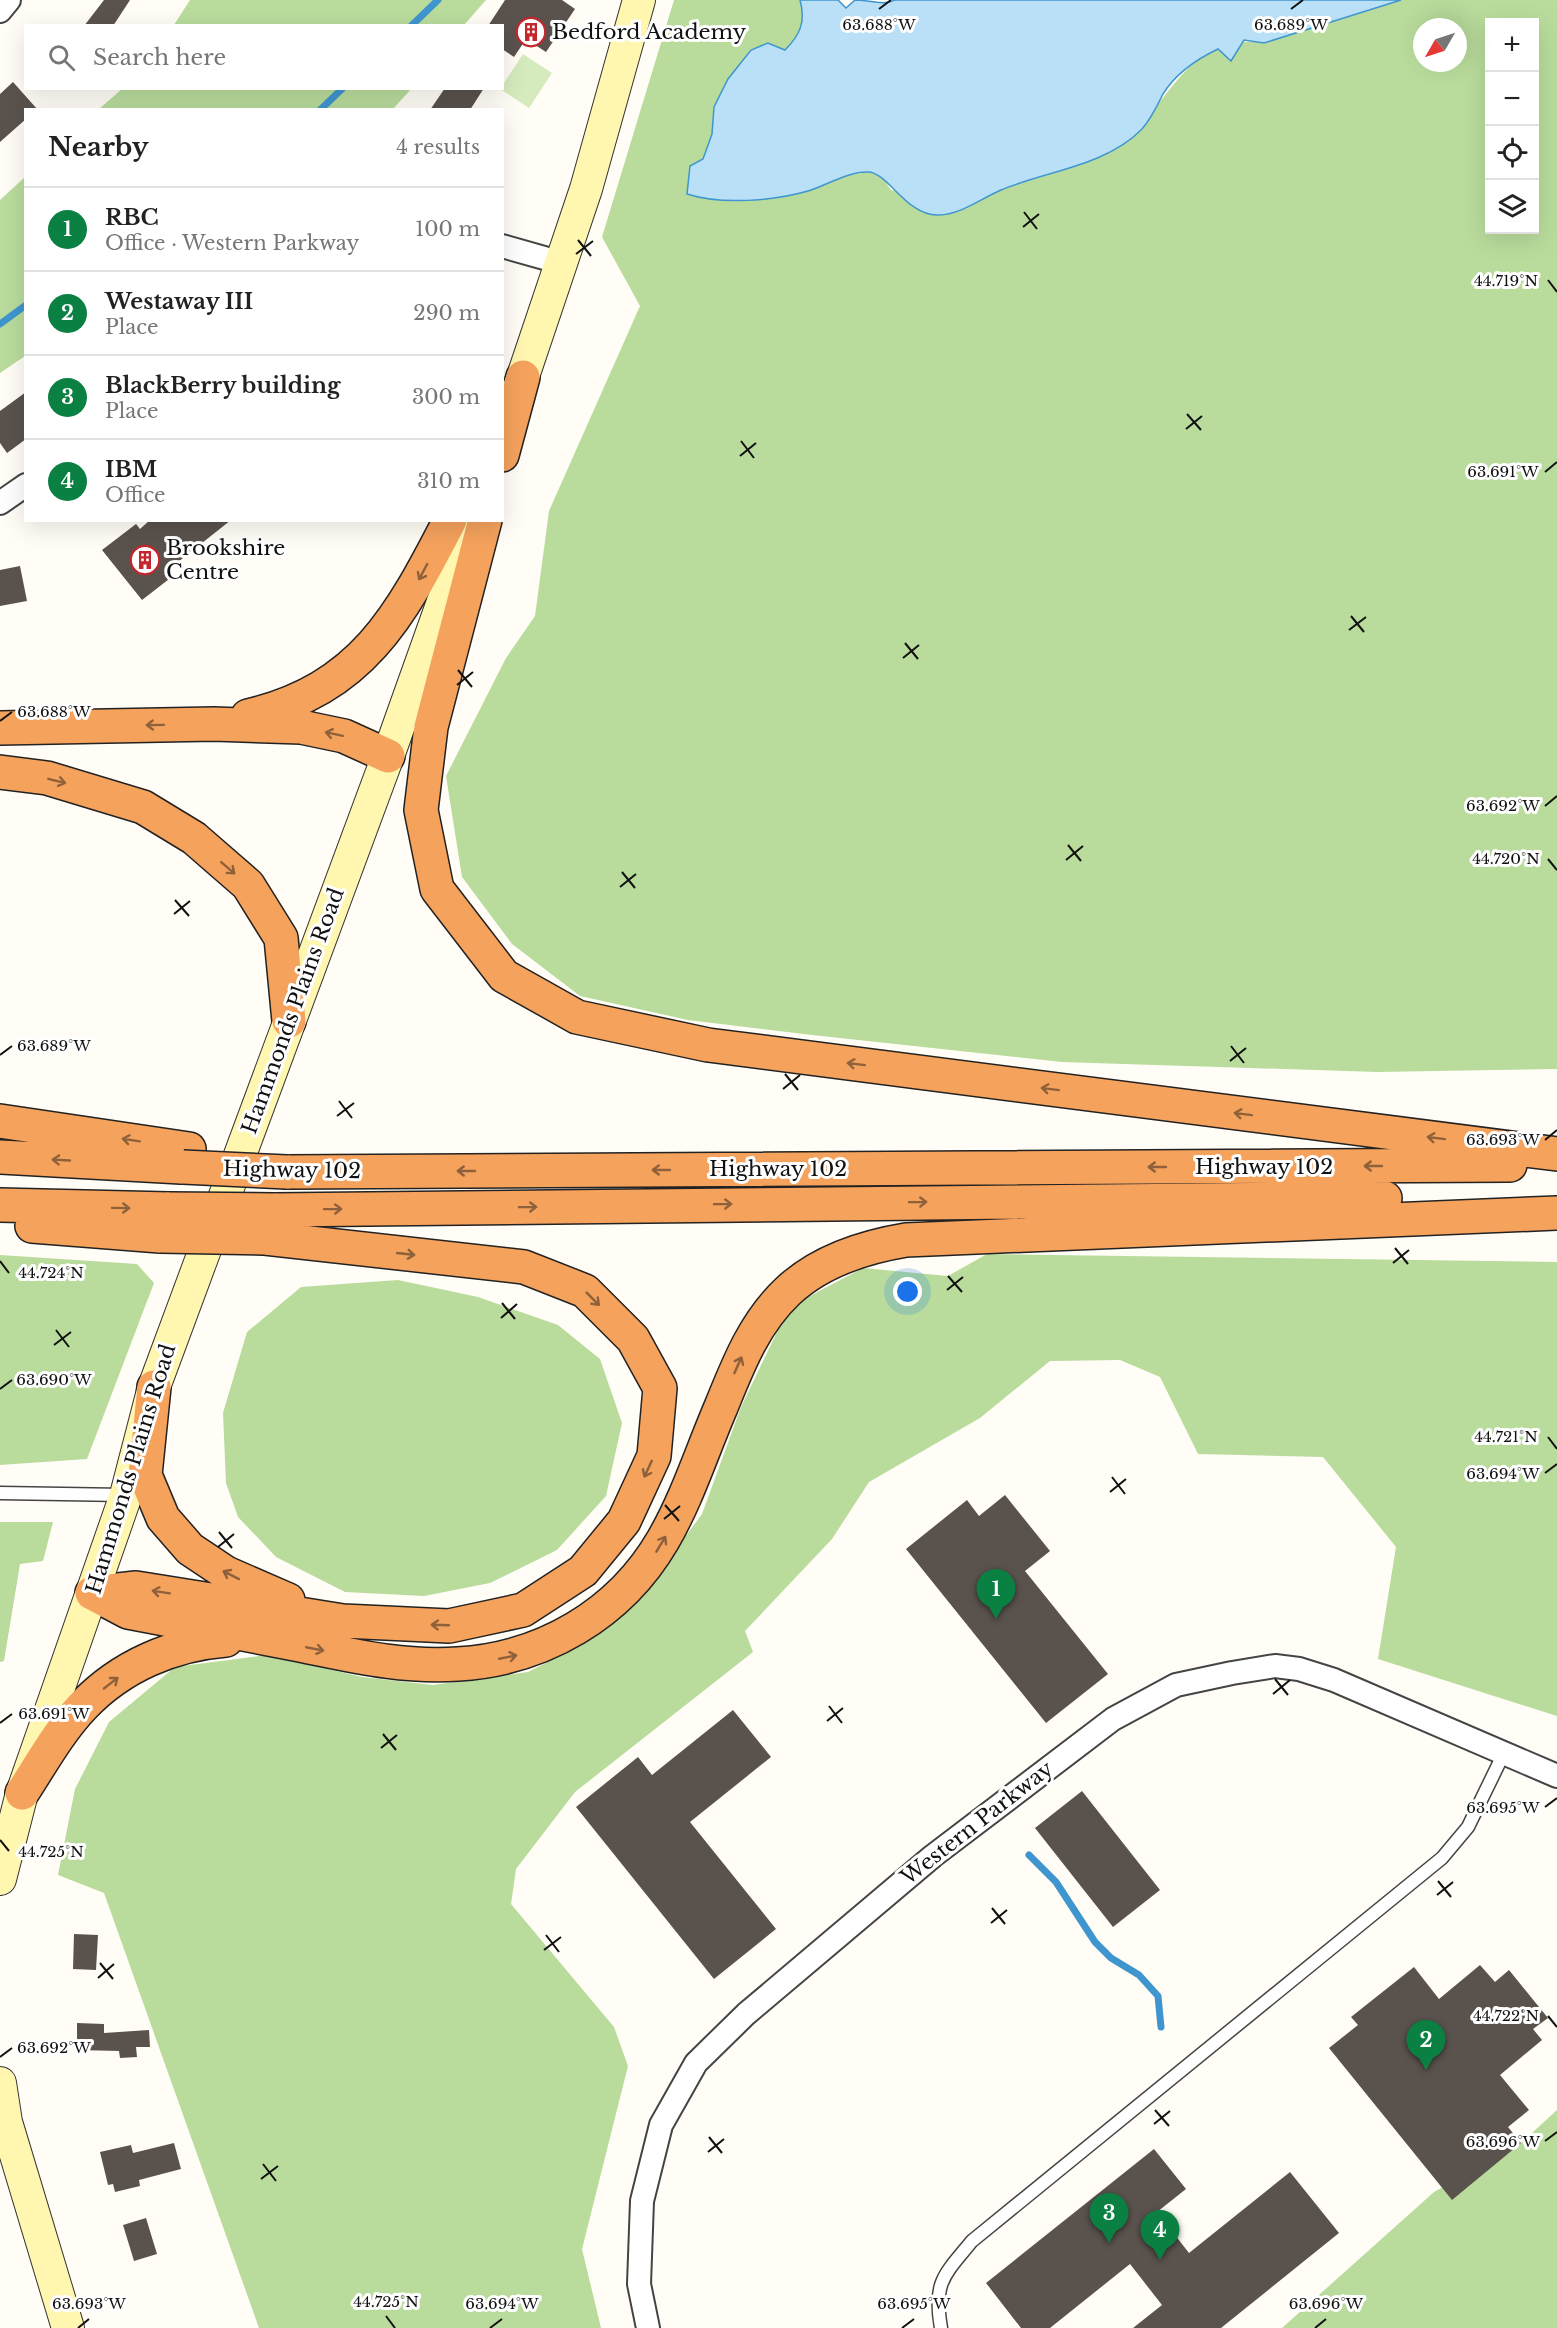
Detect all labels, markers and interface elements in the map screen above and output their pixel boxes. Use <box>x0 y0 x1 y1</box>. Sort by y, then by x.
text: 63.688°W <box>842 15 916 34</box>
text: 63.689°W <box>1254 15 1328 34</box>
building icon: Bedford Academy <box>515 16 547 48</box>
north arrow <box>1413 18 1467 72</box>
map controls <box>1485 18 1539 234</box>
button: + <box>1485 18 1539 72</box>
place label: Bedford Academy <box>552 19 747 45</box>
search box <box>24 24 504 90</box>
icon: search <box>45 41 78 74</box>
text: Search here <box>93 44 226 71</box>
button: − <box>1485 72 1539 126</box>
button: locate <box>1485 126 1539 180</box>
text: Nearby <box>48 131 149 163</box>
text: 4 results <box>396 135 480 159</box>
button: layers <box>1485 180 1539 234</box>
text: RBC <box>105 204 159 231</box>
text: 1 <box>63 217 72 241</box>
text: 100 m <box>415 217 480 241</box>
text: Office · Western Parkway <box>105 231 359 255</box>
text: 44.719°N <box>1474 271 1538 290</box>
text: Westaway III <box>105 288 253 315</box>
text: 2 <box>61 301 74 325</box>
text: 290 m <box>413 301 480 325</box>
text: Place <box>105 315 159 339</box>
text: BlackBerry building <box>105 372 340 399</box>
text: 3 <box>61 385 74 409</box>
text: 300 m <box>412 385 480 409</box>
text: Place <box>105 399 159 423</box>
text: IBM <box>105 456 157 483</box>
text: 63.691°W <box>1467 462 1539 481</box>
text: 4 <box>61 469 74 493</box>
text: 310 m <box>417 469 480 493</box>
text: Office <box>105 483 166 507</box>
place label: Brookshire Centre <box>166 535 285 585</box>
building icon: Brookshire Centre <box>129 544 161 576</box>
one-way arrow <box>417 563 428 581</box>
text: 63.688°W <box>17 702 91 721</box>
one-way arrow <box>146 719 166 731</box>
one-way arrow <box>325 728 344 739</box>
one-way arrow <box>48 776 67 787</box>
text: 63.692°W <box>1466 796 1540 815</box>
text: 44.720°N <box>1472 849 1540 868</box>
one-way arrow <box>221 861 236 875</box>
street label: Hammonds Plains Road <box>236 884 350 1138</box>
text: 63.689°W <box>17 1036 91 1055</box>
one-way arrow <box>847 1058 867 1069</box>
one-way arrow <box>1040 1083 1060 1094</box>
one-way arrow <box>1234 1108 1253 1119</box>
text: 63.693°W <box>1466 1130 1540 1149</box>
one-way arrow <box>1427 1133 1447 1144</box>
one-way arrow <box>122 1135 141 1146</box>
street label: Highway 102 <box>1195 1154 1333 1180</box>
one-way arrow <box>52 1155 72 1166</box>
street label: Highway 102 <box>223 1156 361 1184</box>
street label: Highway 102 <box>709 1156 847 1182</box>
one-way arrow <box>1363 1160 1383 1172</box>
one-way arrow <box>1147 1161 1167 1173</box>
one-way arrow <box>651 1164 671 1176</box>
one-way arrow <box>456 1165 476 1177</box>
one-way arrow <box>907 1196 927 1208</box>
one-way arrow <box>712 1198 732 1210</box>
one-way arrow <box>517 1201 537 1213</box>
one-way arrow <box>111 1202 131 1213</box>
one-way arrow <box>322 1203 342 1215</box>
one-way arrow <box>396 1249 416 1260</box>
text: 44.724°N <box>18 1263 84 1282</box>
your location <box>893 1277 922 1306</box>
one-way arrow <box>586 1291 600 1306</box>
street label: Hammonds Plains Road <box>81 1341 181 1597</box>
one-way arrow <box>733 1357 744 1375</box>
text: 63.690°W <box>16 1370 92 1389</box>
text: 44.721°N <box>1474 1427 1538 1446</box>
one-way arrow <box>642 1459 654 1477</box>
text: 63.694°W <box>1466 1464 1540 1483</box>
one-way arrow <box>655 1536 667 1553</box>
one-way arrow <box>222 1568 240 1580</box>
pin: 1 <box>976 1570 1016 1619</box>
one-way arrow <box>151 1586 171 1597</box>
one-way arrow <box>430 1620 450 1631</box>
one-way arrow <box>306 1643 325 1655</box>
one-way arrow <box>498 1651 517 1662</box>
one-way arrow <box>103 1677 119 1690</box>
text: 63.691°W <box>18 1704 90 1723</box>
street label: Western Parkway <box>895 1755 1059 1891</box>
text: 63.695°W <box>1466 1798 1540 1817</box>
text: 44.725°N <box>18 1842 84 1861</box>
text: 44.722°N <box>1473 2006 1539 2025</box>
pin: 2 <box>1406 2020 1446 2070</box>
text: 63.692°W <box>17 2038 91 2057</box>
text: 63.696°W <box>1466 2132 1541 2151</box>
pin: 3 <box>1090 2194 1128 2243</box>
pin: 4 <box>1140 2210 1180 2260</box>
text: 44.725°N <box>353 2292 419 2311</box>
text: 63.693°W <box>52 2294 126 2313</box>
text: 63.694°W <box>465 2294 539 2313</box>
text: 63.695°W <box>877 2294 951 2313</box>
text: 63.696°W <box>1289 2294 1364 2313</box>

